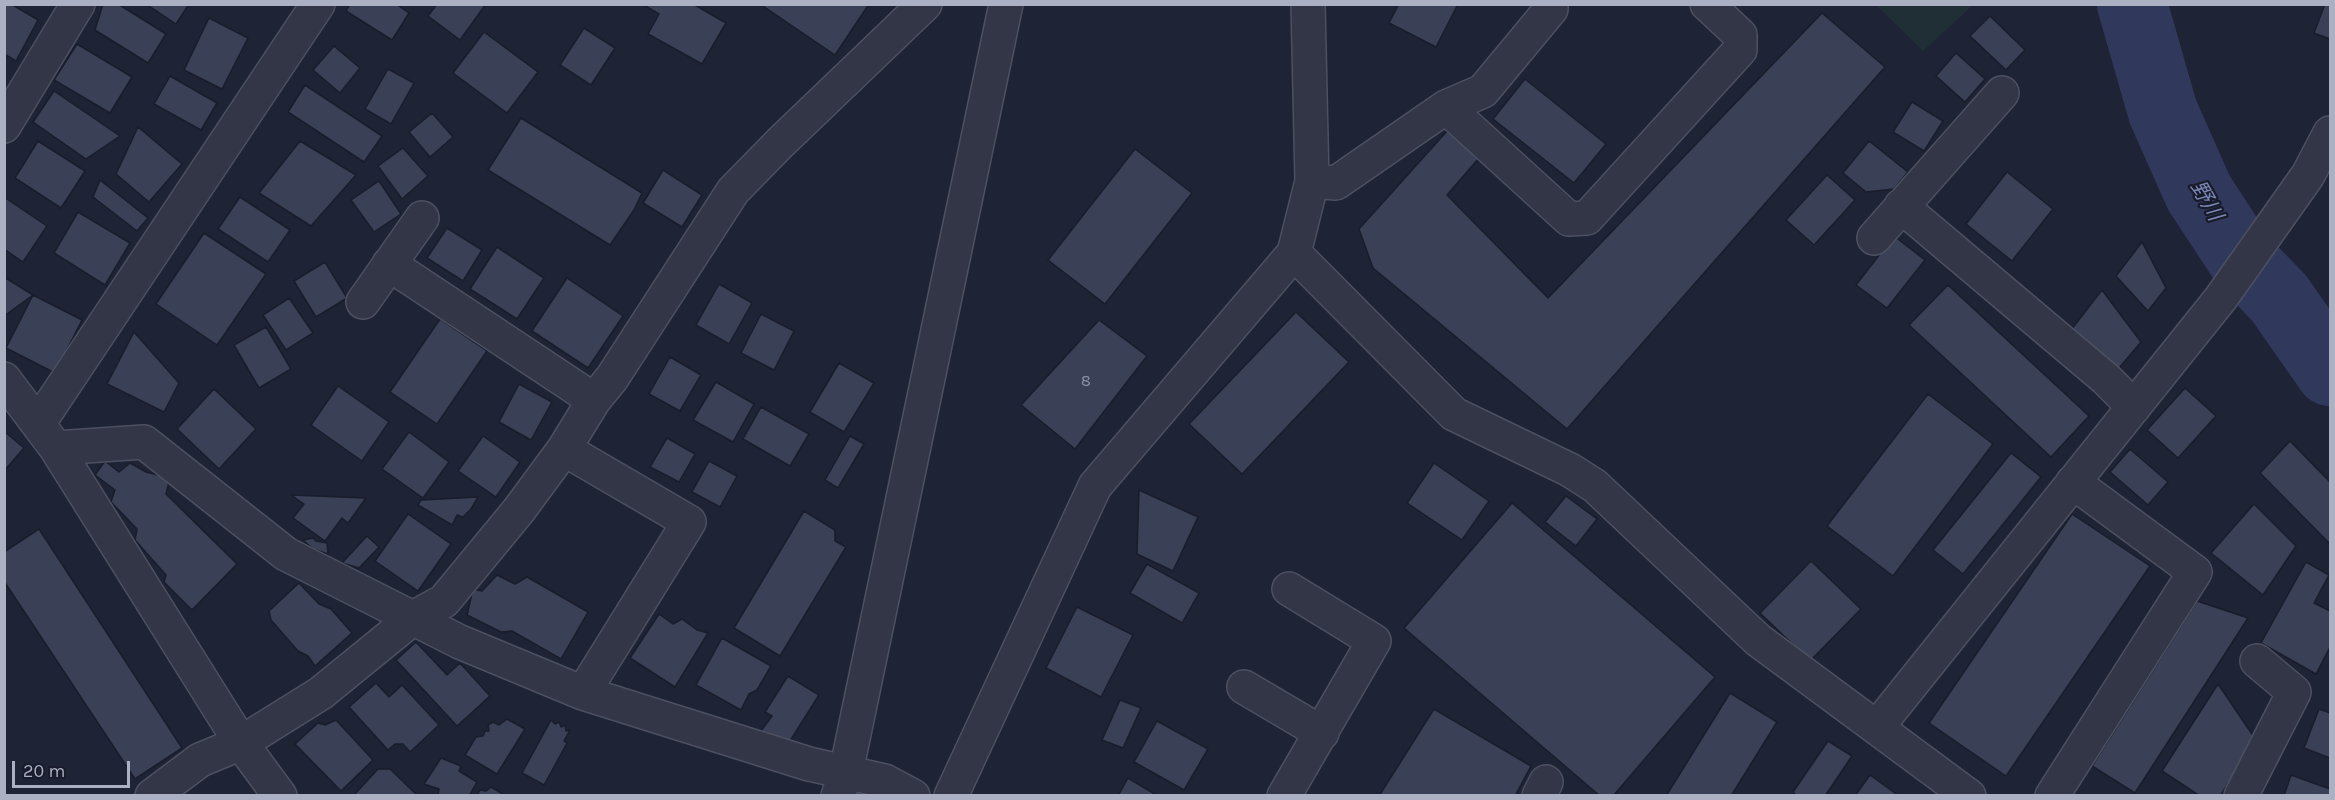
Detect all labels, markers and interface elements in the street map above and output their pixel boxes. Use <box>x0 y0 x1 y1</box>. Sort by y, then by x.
water label: 野川 <box>2185 177 2227 225</box>
house number: 8 <box>1081 371 1091 391</box>
scale bar <box>15 749 134 787</box>
text: 20 m <box>23 760 65 782</box>

